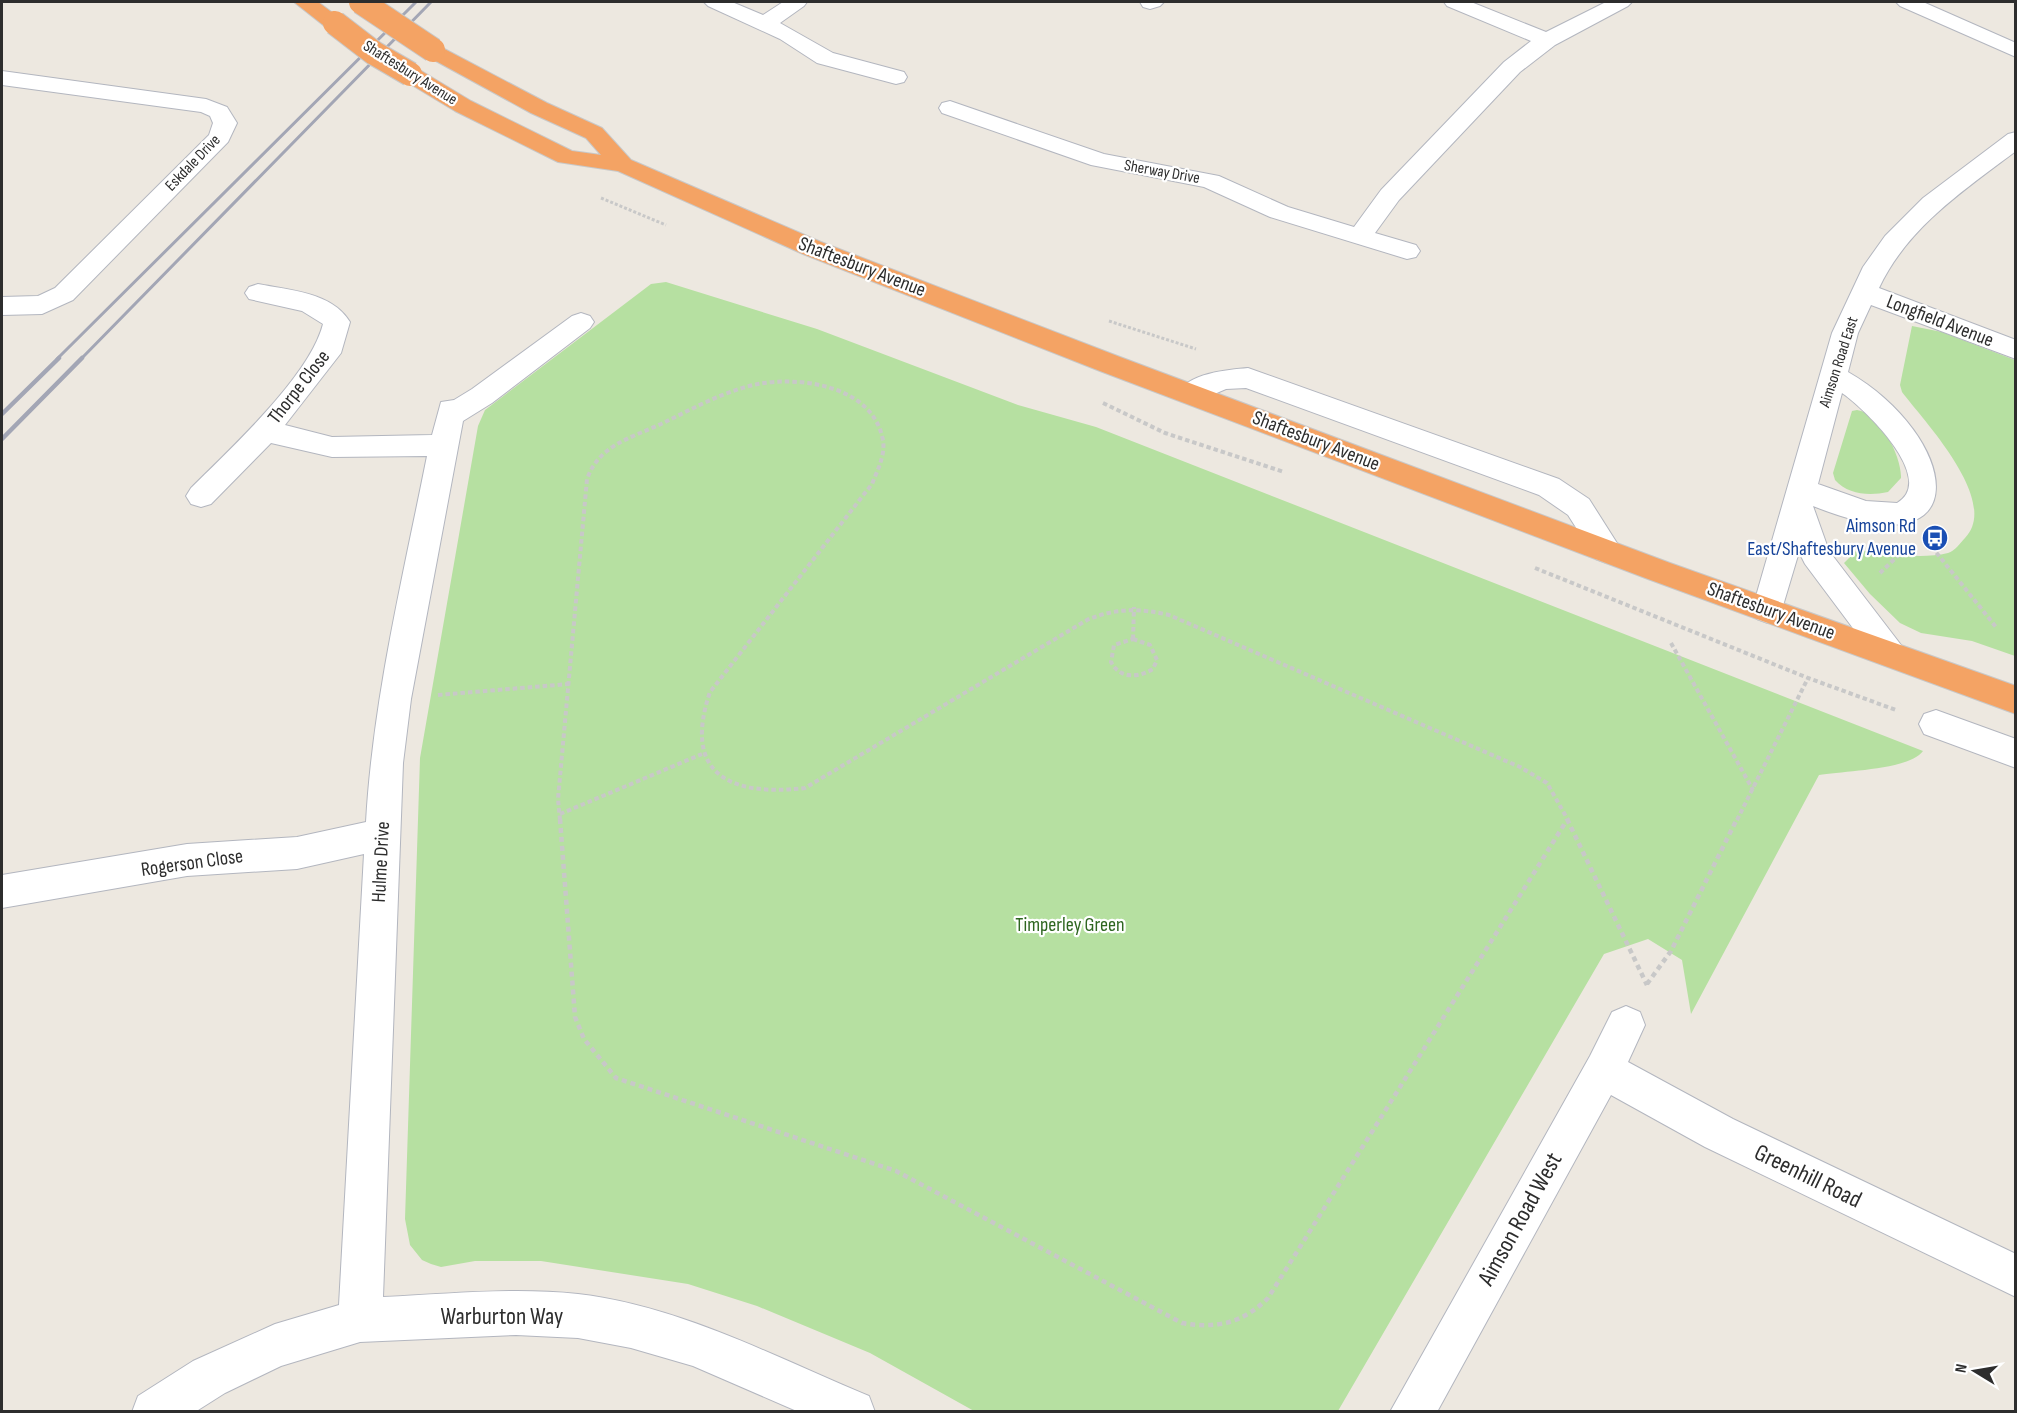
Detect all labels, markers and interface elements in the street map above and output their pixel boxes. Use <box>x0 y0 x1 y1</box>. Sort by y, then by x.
street label: Shaftesbury Avenue <box>359 37 461 109</box>
street label: Eskdale Drive <box>162 131 224 195</box>
street label: Sherway Drive <box>1123 156 1201 188</box>
street label: Shaftesbury Avenue <box>795 232 929 302</box>
street label: Longfield Avenue <box>1883 290 1997 352</box>
street label: Aimson Road East <box>1815 314 1863 411</box>
street label: Thorpe Close <box>263 345 335 429</box>
street label: Shaftesbury Avenue <box>1249 406 1383 476</box>
place label: Aimson Rd East/Shaftesbury Avenue <box>1747 514 1916 561</box>
bus stop icon: Aimson Rd East/Shaftesbury Avenue <box>1920 523 1950 553</box>
street label: Shaftesbury Avenue <box>1704 577 1838 645</box>
street label: Hulme Drive <box>367 821 395 903</box>
street label: Rogerson Close <box>139 844 245 882</box>
park label: Timperley Green <box>1015 913 1125 937</box>
street label: Greenhill Road <box>1750 1138 1866 1214</box>
street label: Aimson Road West <box>1471 1148 1568 1291</box>
street label: Warburton Way <box>441 1302 563 1331</box>
north arrow <box>1945 1341 2005 1401</box>
text: N <box>1952 1362 1972 1374</box>

